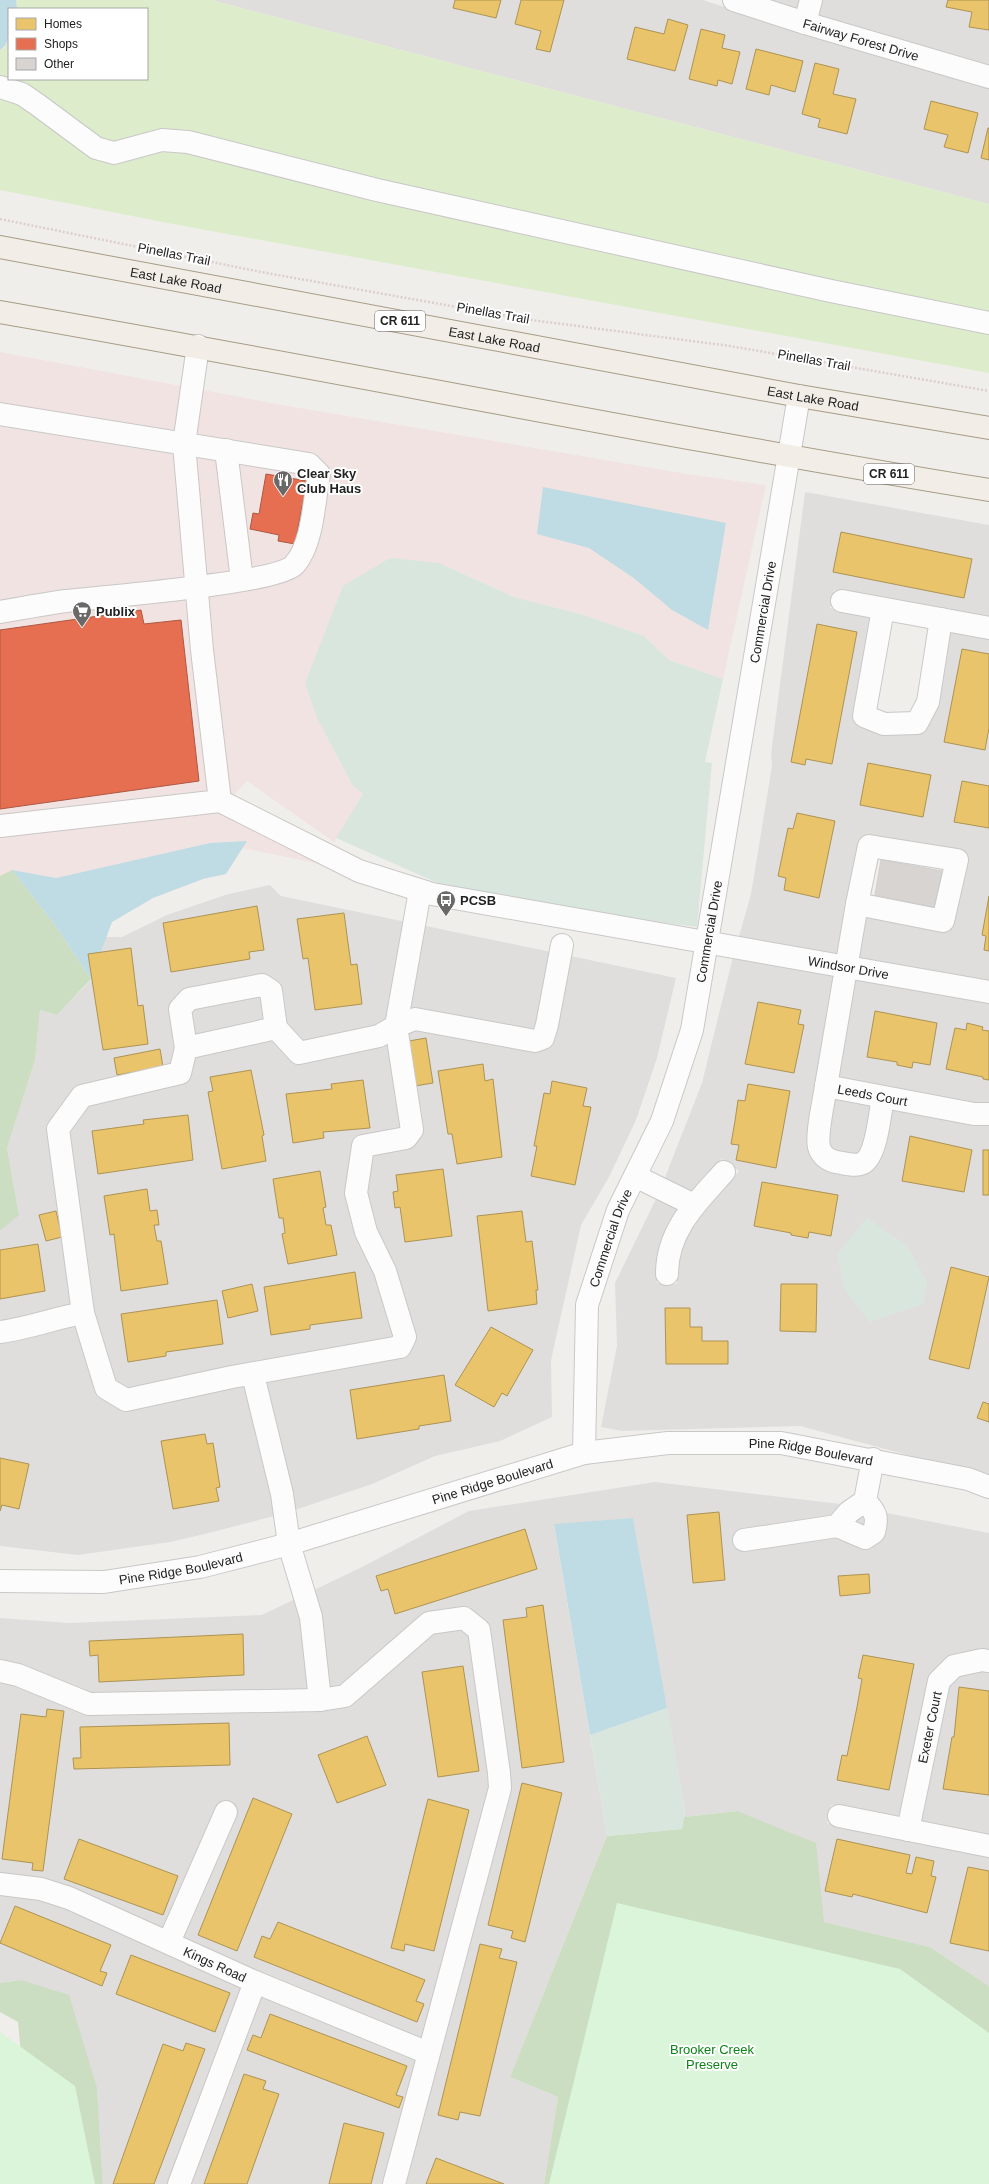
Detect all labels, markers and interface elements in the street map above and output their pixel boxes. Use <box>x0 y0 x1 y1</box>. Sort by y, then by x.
legend <box>8 8 148 80</box>
street label: Fairway Forest Drive <box>801 15 921 64</box>
text: Homes <box>44 17 82 31</box>
text: Shops <box>44 37 78 51</box>
text: Other <box>44 57 74 71</box>
street label: Pinellas Trail <box>136 240 212 268</box>
street label: East Lake Road <box>129 264 223 296</box>
street label: Pinellas Trail <box>455 299 531 327</box>
road number: CR 611 <box>375 311 425 331</box>
street label: East Lake Road <box>448 323 541 355</box>
street label: Pinellas Trail <box>776 346 852 374</box>
street label: East Lake Road <box>766 383 860 413</box>
road number: CR 611 <box>864 464 914 484</box>
place label: Clear Sky Club Haus <box>297 466 361 496</box>
restaurant icon: Clear Sky Club Haus <box>272 469 294 497</box>
street label: Commercial Drive <box>747 560 779 664</box>
supermarket icon: Publix <box>71 600 93 628</box>
place label: Publix <box>96 604 136 619</box>
street label: Commercial Drive <box>693 879 725 984</box>
bus stop icon: PCSB <box>435 889 457 917</box>
place label: PCSB <box>460 893 496 908</box>
street label: Windsor Drive <box>807 953 890 982</box>
street label: Leeds Court <box>836 1081 909 1109</box>
street label: Commercial Drive <box>586 1186 635 1289</box>
street label: Pine Ridge Boulevard <box>749 1435 874 1468</box>
street label: Pine Ridge Boulevard <box>430 1456 555 1507</box>
street label: Pine Ridge Boulevard <box>118 1549 244 1587</box>
street label: Exeter Court <box>915 1690 944 1764</box>
street label: Kings Road <box>181 1943 249 1985</box>
park label: Brooker Creek Preserve <box>670 2042 754 2072</box>

